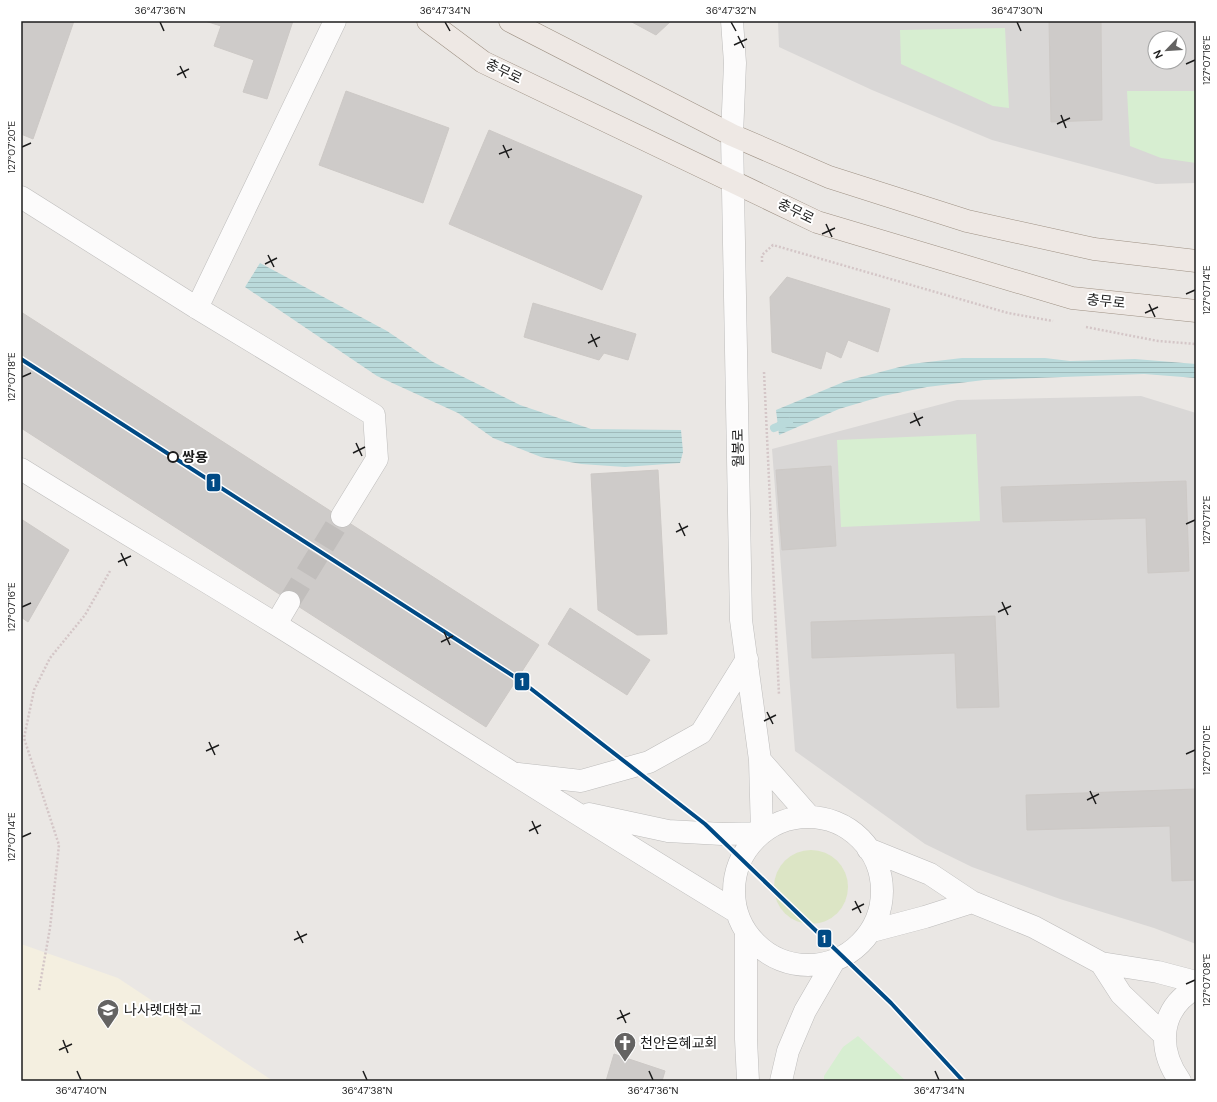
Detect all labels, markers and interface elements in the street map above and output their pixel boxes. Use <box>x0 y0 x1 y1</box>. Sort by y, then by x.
text: 36°47'36"N <box>135 4 186 17</box>
text: 36°47'34"N <box>420 4 470 17</box>
text: 36°47'32"N <box>706 4 756 17</box>
text: 36°47'30"N <box>991 4 1043 17</box>
north arrow <box>1147 30 1187 70</box>
text: 127°07'16"E <box>1200 35 1213 85</box>
text: N <box>1150 48 1166 61</box>
street label: 충무로 <box>483 54 525 88</box>
text: 127°07'20"E <box>5 120 18 173</box>
street label: 충무로 <box>775 194 817 228</box>
text: 127°07'14"E <box>1200 265 1213 315</box>
street label: 충무로 <box>1086 290 1126 312</box>
text: 127°07'18"E <box>5 352 18 402</box>
street label: 월봉로 <box>729 428 747 467</box>
place label: 쌍용 <box>182 448 208 466</box>
marker: 쌍용 <box>167 451 179 463</box>
line badge: 1 <box>206 473 221 492</box>
text: 1 <box>211 476 215 490</box>
text: 127°07'12"E <box>1200 495 1213 544</box>
text: 127°07'16"E <box>5 582 18 632</box>
line badge: 1 <box>514 672 530 691</box>
text: 1 <box>520 675 524 689</box>
text: 127°07'10"E <box>1200 725 1213 775</box>
text: 127°07'14"E <box>5 812 18 862</box>
line badge: 1 <box>817 929 832 948</box>
text: 1 <box>822 932 826 946</box>
text: 127°07'08"E <box>1200 953 1213 1006</box>
school or university icon: 나사렛대학교 <box>95 997 121 1030</box>
place label: 나사렛대학교 <box>124 1001 201 1019</box>
church icon: 천안은혜교회 <box>612 1030 638 1063</box>
place label: 천안은혜교회 <box>640 1034 717 1052</box>
text: 36°47'40"N <box>55 1084 107 1097</box>
text: 36°47'38"N <box>342 1084 392 1097</box>
text: 36°47'36"N <box>628 1084 679 1097</box>
text: 36°47'34"N <box>914 1084 964 1097</box>

